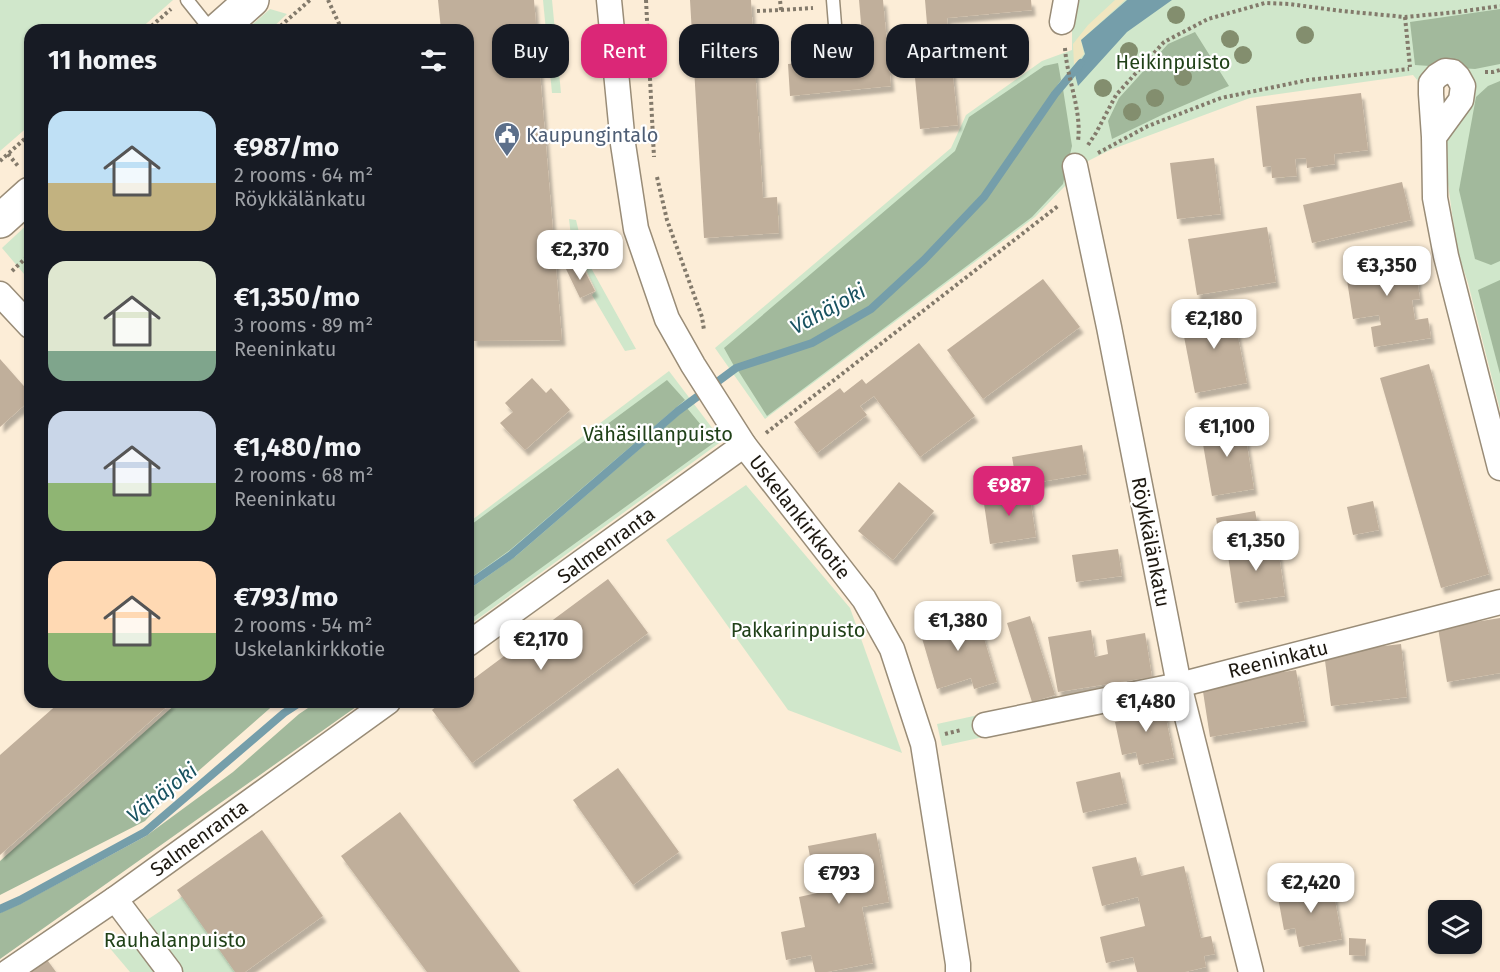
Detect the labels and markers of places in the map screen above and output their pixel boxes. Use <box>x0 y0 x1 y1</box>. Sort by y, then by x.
public building icon: Kaupungintalo <box>492 120 522 158</box>
place label: Kaupungintalo <box>526 123 658 147</box>
pin: €2,370 <box>531 230 629 281</box>
pin: €3,350 <box>1338 246 1436 297</box>
pin: €2,180 <box>1165 299 1263 350</box>
pin: €1,100 <box>1178 407 1276 458</box>
pin: €987 <box>973 466 1045 517</box>
pin: €1,350 <box>1207 521 1305 572</box>
pin: €1,380 <box>909 601 1007 652</box>
pin: €2,170 <box>492 620 590 671</box>
pin: €1,480 <box>1097 682 1195 733</box>
pin: €793 <box>803 854 875 905</box>
pin: €2,420 <box>1262 863 1360 914</box>

